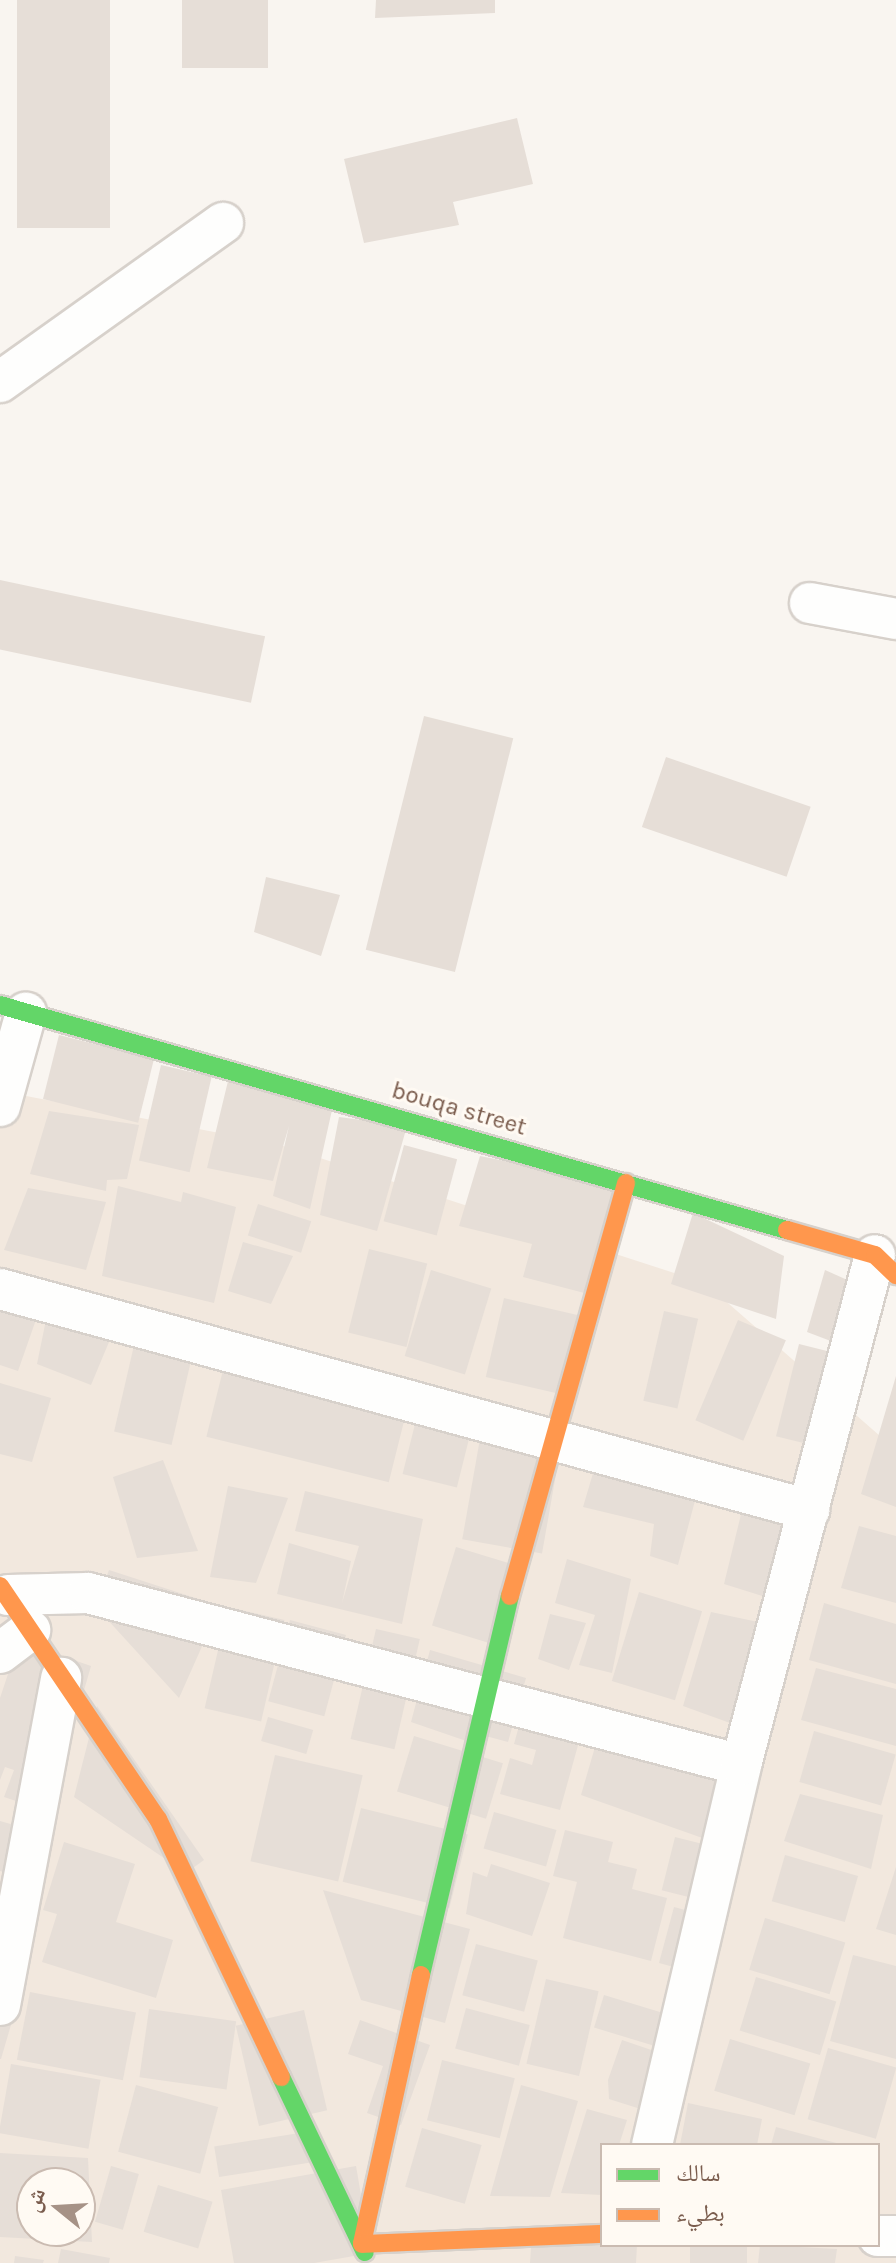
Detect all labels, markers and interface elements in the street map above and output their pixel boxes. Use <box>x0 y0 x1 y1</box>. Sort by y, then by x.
street label: bouqa street <box>388 1076 530 1142</box>
legend <box>600 2143 880 2247</box>
text: سالك <box>676 2159 721 2187</box>
north arrow <box>16 2167 96 2247</box>
text: ش <box>19 2185 51 2215</box>
text: بطيء <box>676 2199 725 2227</box>

